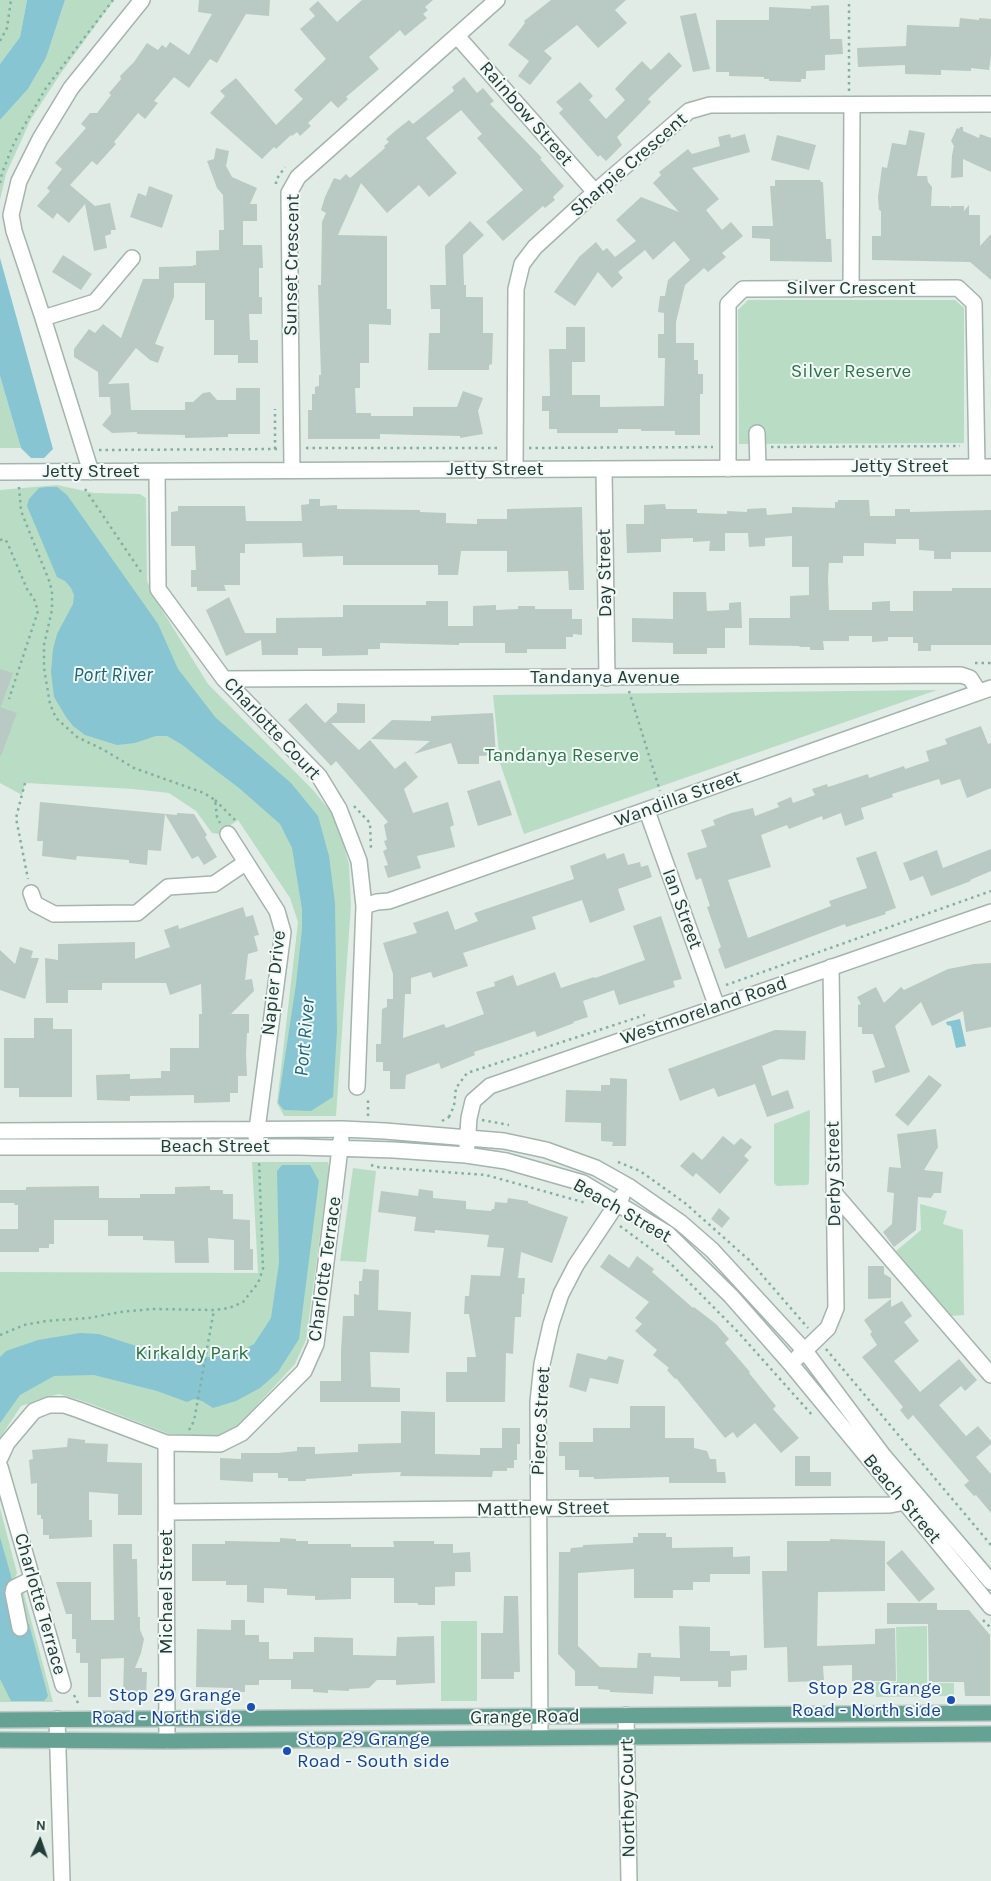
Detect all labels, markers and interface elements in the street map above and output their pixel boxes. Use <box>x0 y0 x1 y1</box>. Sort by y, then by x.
street label: Rainbow Street <box>474 57 578 171</box>
street label: Sharpie Crescent <box>566 108 692 222</box>
street label: Sunset Crescent <box>279 194 305 336</box>
street label: Silver Crescent <box>786 278 916 300</box>
park label: Silver Reserve <box>791 361 911 383</box>
street label: Jetty Street <box>851 456 949 478</box>
street label: Jetty Street <box>446 459 544 481</box>
street label: Jetty Street <box>42 461 140 483</box>
street label: Day Street <box>593 529 617 617</box>
water label: Port River <box>73 663 153 687</box>
street label: Tandanya Avenue <box>530 667 680 689</box>
street label: Charlotte Court <box>219 673 325 785</box>
park label: Tandanya Reserve <box>485 745 639 767</box>
street label: Wandilla Street <box>612 766 744 832</box>
street label: Ian Street <box>657 866 707 952</box>
street label: Napier Drive <box>257 929 291 1037</box>
street label: Westmoreland Road <box>618 972 790 1050</box>
water label: Port River <box>290 996 320 1078</box>
street label: Derby Street <box>822 1121 846 1227</box>
street label: Beach Street <box>160 1136 270 1158</box>
street label: Beach Street <box>569 1174 675 1248</box>
street label: Charlotte Terrace <box>304 1195 346 1343</box>
park label: Kirkaldy Park <box>135 1343 249 1365</box>
street label: Pierce Street <box>527 1366 555 1476</box>
street label: Beach Street <box>858 1450 946 1548</box>
street label: Matthew Street <box>477 1496 609 1522</box>
street label: Michael Street <box>156 1529 178 1655</box>
street label: Charlotte Terrace <box>9 1531 71 1677</box>
place label: Stop 28 Grange Road - North side <box>792 1678 941 1722</box>
place label: Stop 29 Grange Road - North side <box>92 1685 241 1729</box>
marker: Stop 28 Grange Road - North side <box>945 1694 957 1706</box>
marker: Stop 29 Grange Road - North side <box>245 1701 257 1713</box>
street label: Grange Road <box>470 1705 580 1729</box>
place label: Stop 29 Grange Road - South side <box>297 1729 450 1773</box>
street label: Northey Court <box>616 1738 640 1858</box>
marker: Stop 29 Grange Road - South side <box>281 1745 293 1757</box>
north arrow <box>15 1816 65 1866</box>
text: N <box>35 1817 46 1834</box>

